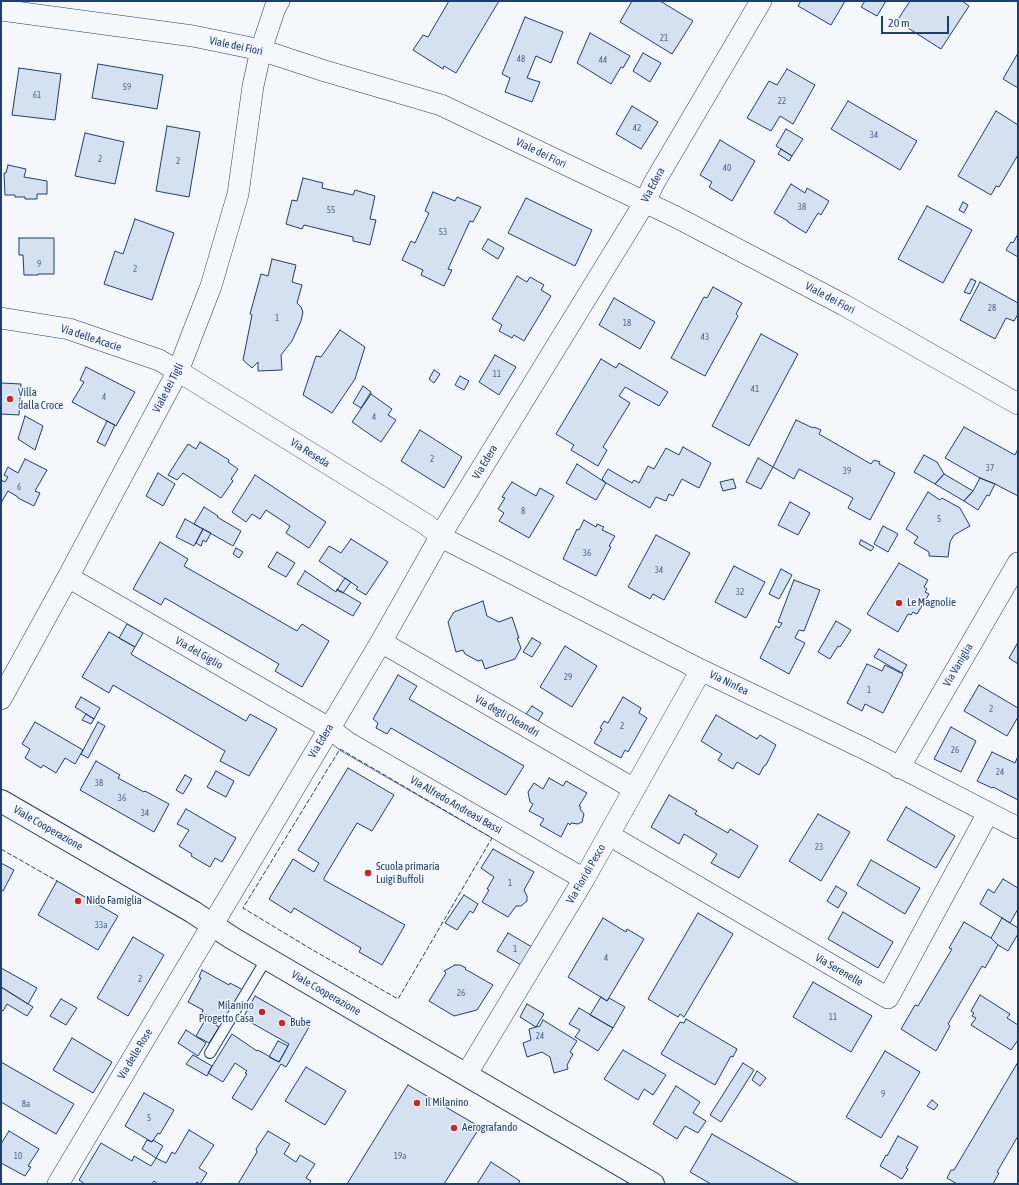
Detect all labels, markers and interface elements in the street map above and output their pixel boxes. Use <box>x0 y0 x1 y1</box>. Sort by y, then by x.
scale bar <box>883 8 951 34</box>
text: 20 m <box>888 16 910 30</box>
house number: 21 <box>660 33 668 43</box>
street label: Viale dei Fiori <box>208 34 264 58</box>
house number: 48 <box>517 54 525 64</box>
house number: 44 <box>599 55 607 65</box>
house number: 59 <box>123 82 131 92</box>
house number: 61 <box>33 90 41 100</box>
house number: 22 <box>778 96 786 106</box>
house number: 42 <box>633 123 641 133</box>
house number: 34 <box>870 130 878 140</box>
street label: Viale dei Fiori <box>514 135 568 171</box>
house number: 2 <box>98 154 102 164</box>
house number: 2 <box>176 156 180 166</box>
house number: 40 <box>723 163 731 173</box>
street label: Via Edera <box>638 165 668 205</box>
house number: 38 <box>798 202 806 212</box>
house number: 55 <box>327 205 335 215</box>
house number: 53 <box>439 227 447 237</box>
house number: 9 <box>37 259 41 269</box>
house number: 2 <box>133 264 137 274</box>
street label: Viale dei Fiori <box>803 279 857 317</box>
house number: 28 <box>988 303 996 313</box>
house number: 1 <box>275 313 279 323</box>
house number: 18 <box>623 318 631 328</box>
street label: Via delle Acacie <box>59 322 123 354</box>
house number: 43 <box>701 332 709 342</box>
street label: Viale dei Tigli <box>150 361 186 415</box>
house number: 11 <box>493 369 501 379</box>
house number: 41 <box>751 384 759 394</box>
place label: Villa dalla Croce <box>18 386 63 412</box>
house number: 4 <box>102 392 106 402</box>
marker: Villa dalla Croce <box>5 394 15 404</box>
house number: 4 <box>372 412 376 422</box>
street label: Via Reseda <box>288 436 332 470</box>
street label: Via Edera <box>470 442 500 482</box>
house number: 2 <box>430 454 434 464</box>
house number: 37 <box>986 463 994 473</box>
house number: 39 <box>843 466 851 476</box>
house number: 6 <box>17 482 21 492</box>
house number: 8 <box>521 506 525 516</box>
house number: 5 <box>937 514 941 524</box>
house number: 36 <box>583 548 591 558</box>
house number: 34 <box>655 565 663 575</box>
house number: 32 <box>736 587 744 597</box>
place label: Le Magnolie <box>907 596 956 610</box>
marker: Le Magnolie <box>894 598 904 608</box>
street label: Via del Giglio <box>173 634 225 672</box>
street label: Via Vaniglia <box>940 641 976 689</box>
street label: Via Ninfea <box>707 668 751 698</box>
house number: 29 <box>564 672 572 682</box>
house number: 1 <box>867 685 871 695</box>
street label: Via degli Oleandri <box>472 692 542 740</box>
house number: 2 <box>989 704 993 714</box>
street label: Via Edera <box>306 721 336 761</box>
house number: 2 <box>620 721 624 731</box>
house number: 26 <box>951 745 959 755</box>
house number: 24 <box>996 767 1004 777</box>
street label: Via Alfredo Andreasi Bassi <box>408 773 504 837</box>
house number: 38 <box>95 778 103 788</box>
house number: 36 <box>118 793 126 803</box>
street label: Viale Cooperazione <box>11 803 85 853</box>
house number: 34 <box>141 808 149 818</box>
street label: Via Fiori di Pesco <box>564 842 608 906</box>
house number: 23 <box>815 842 823 852</box>
place label: Scuola primaria Luigi Buffoli <box>376 860 440 886</box>
marker: Scuola primaria Luigi Buffoli <box>363 868 373 878</box>
house number: 1 <box>508 878 512 888</box>
place label: Nido Famiglia <box>86 894 142 908</box>
marker: Nido Famiglia <box>73 896 83 906</box>
house number: 33a <box>95 920 107 930</box>
house number: 1 <box>513 944 517 954</box>
street label: Via Serenelle <box>813 951 865 989</box>
house number: 4 <box>604 953 608 963</box>
street label: Viale Cooperazione <box>289 968 363 1018</box>
house number: 2 <box>138 974 142 984</box>
house number: 26 <box>457 988 465 998</box>
place label: Milanino Progetto Casa <box>199 999 254 1025</box>
marker: Milanino Progetto Casa <box>257 1007 267 1017</box>
house number: 11 <box>829 1012 837 1022</box>
place label: Bube <box>290 1016 311 1030</box>
marker: Bube <box>277 1018 287 1028</box>
street label: Via delle Rose <box>115 1026 155 1082</box>
house number: 24 <box>536 1031 544 1041</box>
house number: 9 <box>881 1089 885 1099</box>
place label: Il Milanino <box>425 1096 469 1110</box>
marker: Il Milanino <box>412 1098 422 1108</box>
house number: 8a <box>22 1099 30 1109</box>
house number: 5 <box>147 1113 151 1123</box>
place label: Aerografando <box>462 1121 518 1135</box>
marker: Aerografando <box>449 1123 459 1133</box>
house number: 10 <box>14 1151 22 1161</box>
house number: 19a <box>394 1151 406 1161</box>

